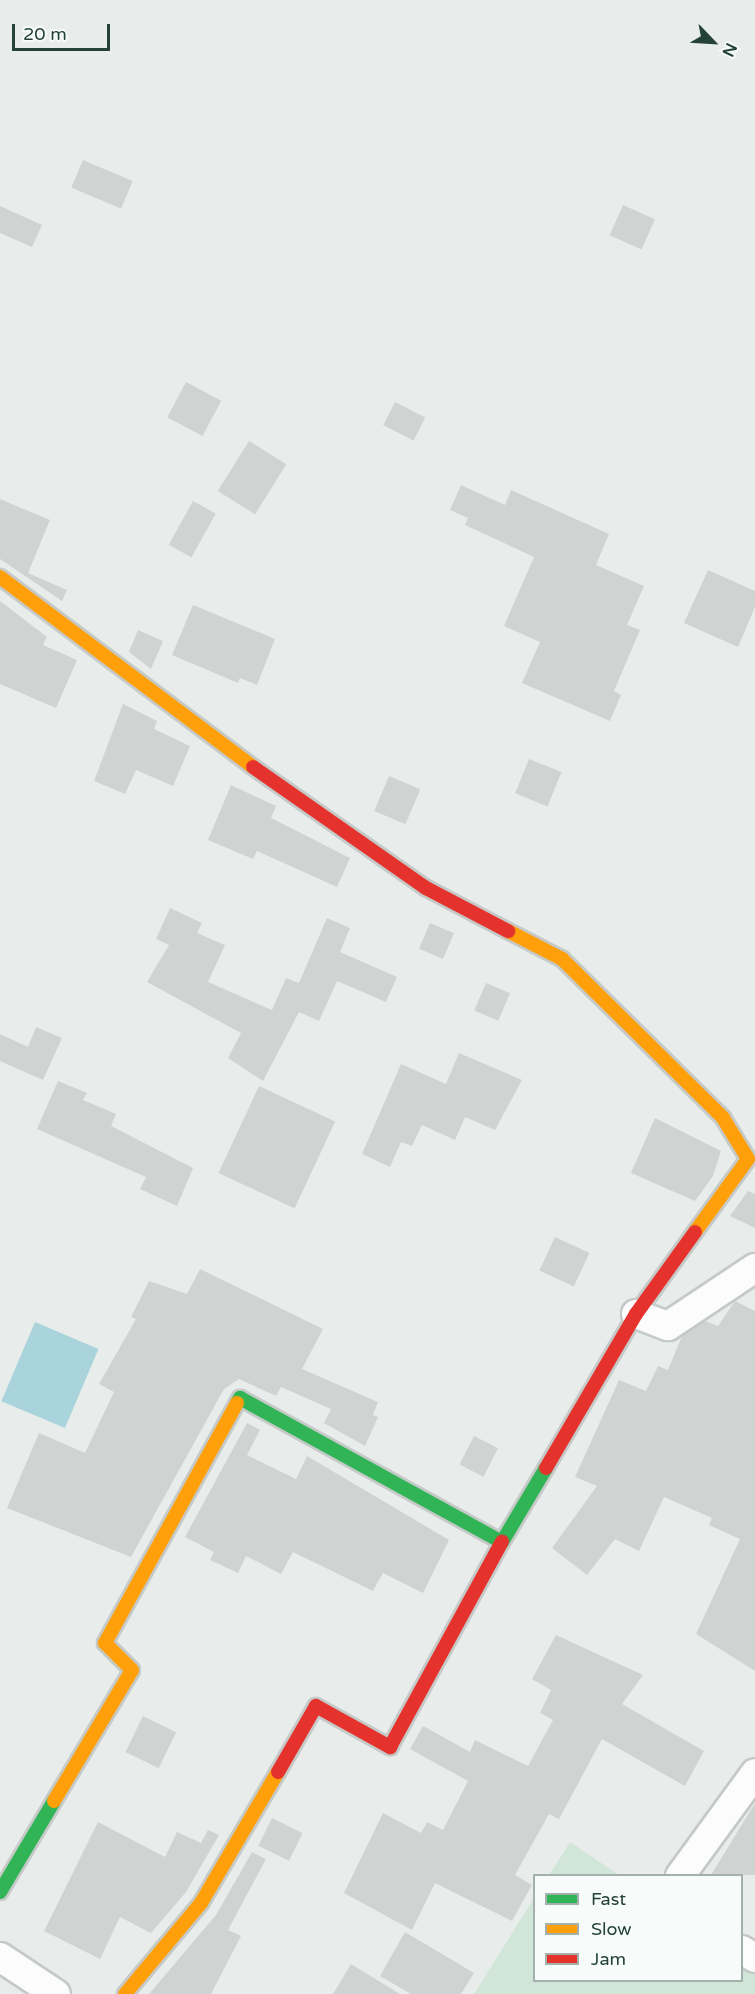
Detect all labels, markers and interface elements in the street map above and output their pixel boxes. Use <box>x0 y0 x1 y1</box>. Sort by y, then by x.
scale bar <box>15 12 112 50</box>
north arrow <box>683 12 743 72</box>
text: 20 m <box>23 23 67 45</box>
text: N <box>718 40 741 60</box>
legend <box>533 1874 743 1982</box>
text: Fast <box>591 1888 626 1910</box>
text: Slow <box>591 1918 632 1940</box>
text: Jam <box>591 1948 626 1970</box>

